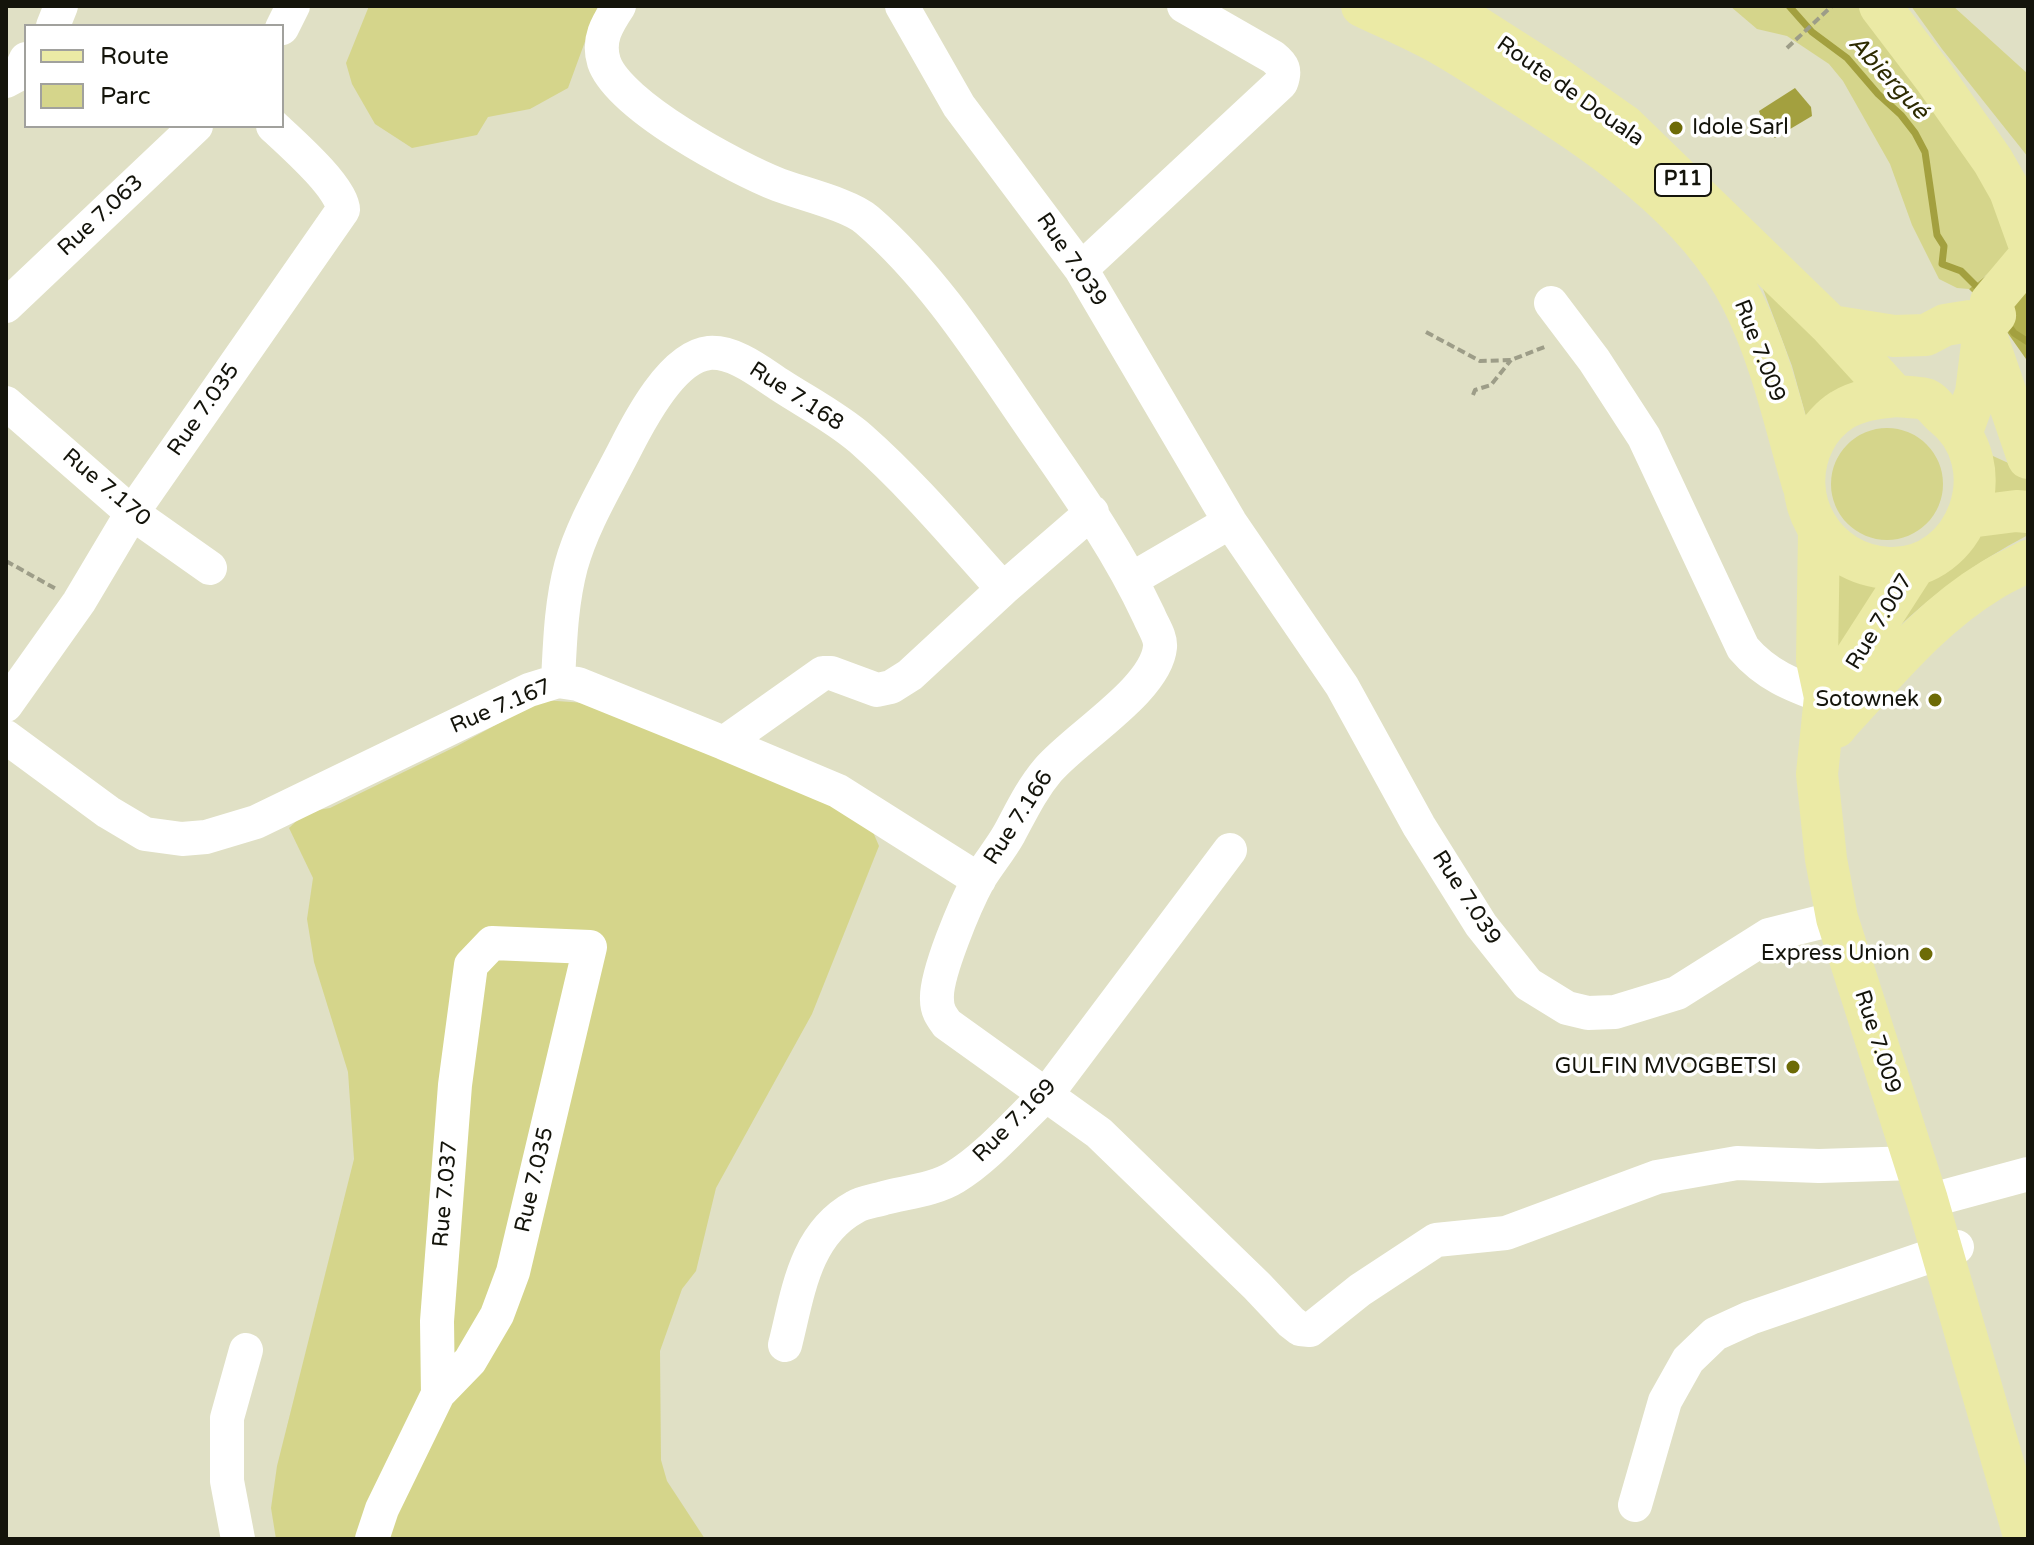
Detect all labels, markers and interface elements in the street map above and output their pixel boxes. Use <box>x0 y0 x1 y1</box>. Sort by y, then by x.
legend <box>24 24 284 128</box>
water label: Abiergué <box>1842 30 1934 126</box>
street label: Route de Douala <box>1491 31 1649 153</box>
text: Route <box>100 42 169 71</box>
text: Parc <box>100 82 151 111</box>
place label: Idole Sarl <box>1692 115 1789 141</box>
marker: Idole Sarl <box>1667 119 1685 137</box>
road number: P11 <box>1655 164 1711 196</box>
street label: Rue 7.063 <box>53 170 149 262</box>
street label: Rue 7.039 <box>1030 208 1112 312</box>
street label: Rue 7.009 <box>1727 296 1791 406</box>
street label: Rue 7.168 <box>744 357 848 437</box>
street label: Rue 7.035 <box>162 359 246 461</box>
street label: Rue 7.170 <box>56 443 156 533</box>
street label: Rue 7.007 <box>1841 569 1919 675</box>
street label: Rue 7.167 <box>447 674 555 740</box>
place label: Sotownek <box>1815 687 1919 713</box>
marker: Sotownek <box>1926 691 1944 709</box>
street label: Rue 7.166 <box>979 766 1059 870</box>
street label: Rue 7.039 <box>1426 846 1506 950</box>
place label: Express Union <box>1761 941 1910 967</box>
marker: Express Union <box>1917 945 1935 963</box>
street label: Rue 7.009 <box>1848 987 1906 1097</box>
place label: GULFIN MVOGBETSI <box>1555 1054 1777 1080</box>
marker: GULFIN MVOGBETSI <box>1784 1058 1802 1076</box>
street label: Rue 7.169 <box>968 1074 1062 1168</box>
street label: Rue 7.035 <box>510 1125 560 1235</box>
street label: Rue 7.037 <box>428 1139 464 1249</box>

